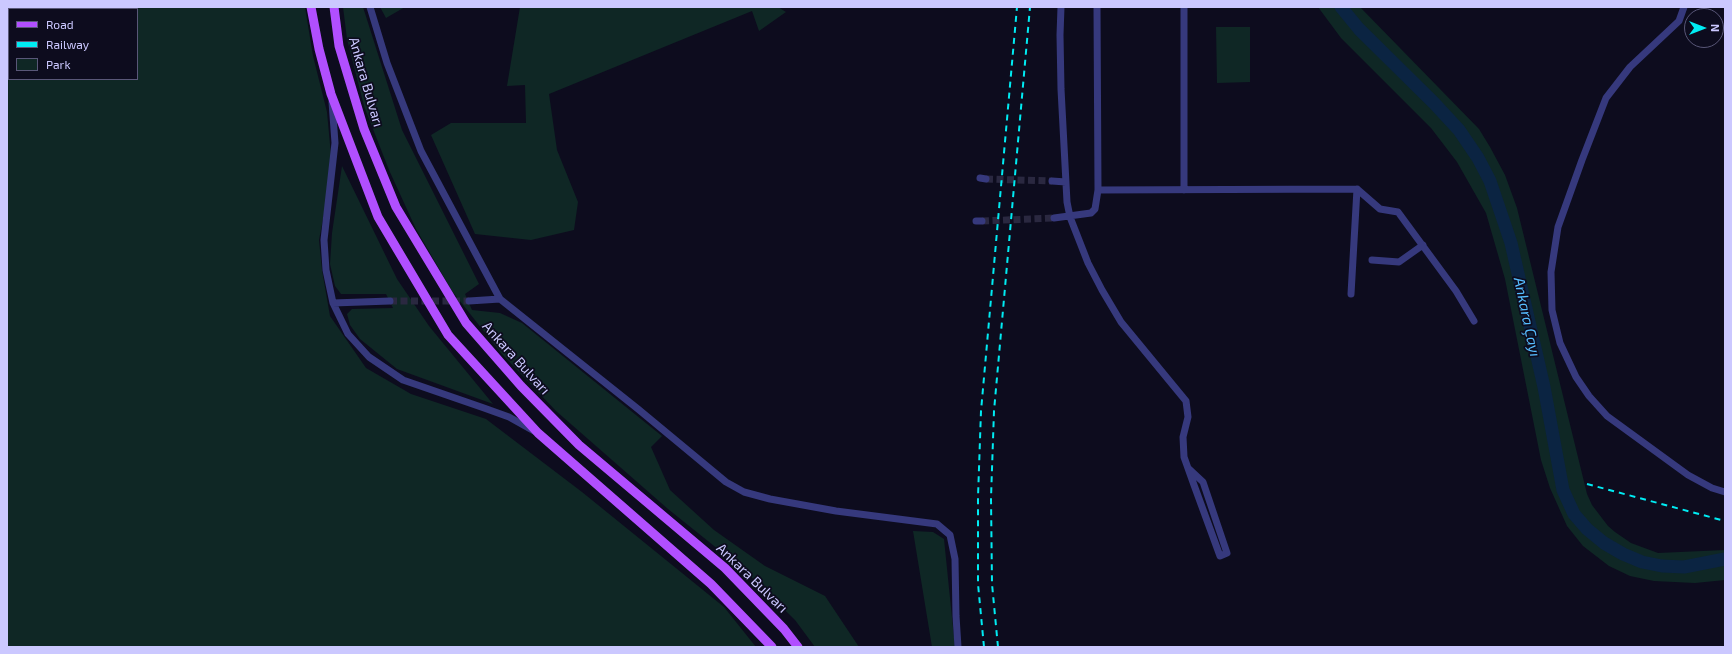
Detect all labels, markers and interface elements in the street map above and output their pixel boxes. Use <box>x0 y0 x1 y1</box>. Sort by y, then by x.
legend <box>8 8 138 80</box>
north arrow <box>1684 8 1724 48</box>
text: Road <box>46 17 74 31</box>
text: N <box>1709 24 1722 32</box>
street label: Ankara Bulvarı <box>345 35 387 129</box>
text: Railway <box>46 37 89 51</box>
text: Park <box>46 57 71 71</box>
water label: Ankara Çayı <box>1510 276 1544 358</box>
street label: Ankara Bulvarı <box>479 318 553 398</box>
street label: Ankara Bulvarı <box>713 540 791 616</box>

